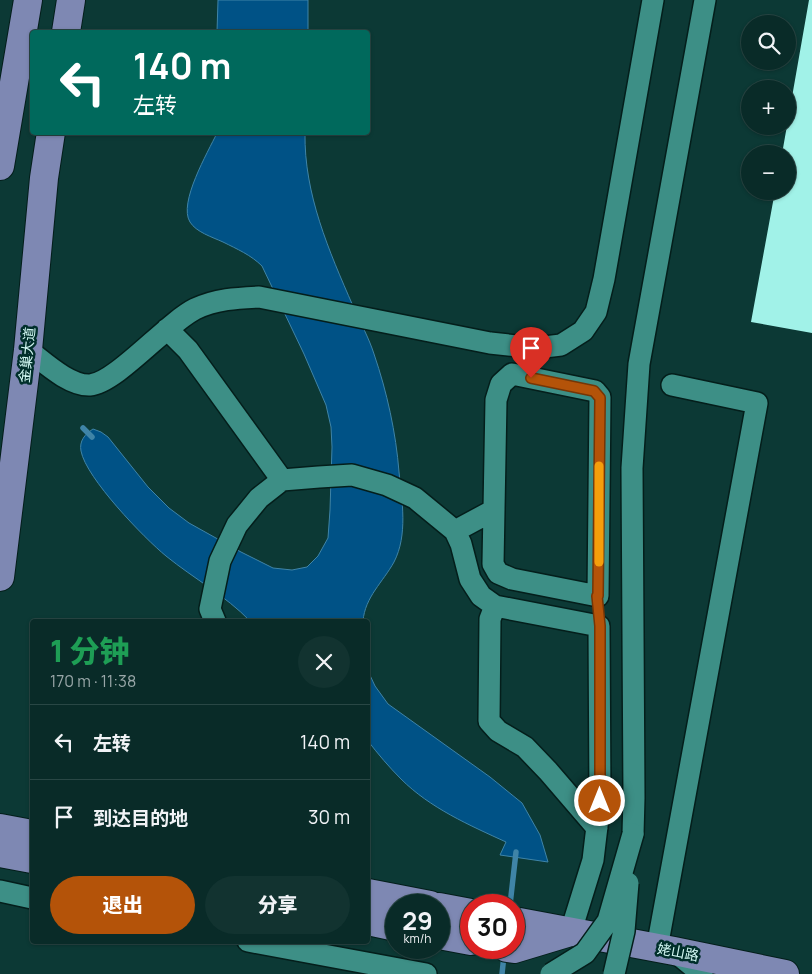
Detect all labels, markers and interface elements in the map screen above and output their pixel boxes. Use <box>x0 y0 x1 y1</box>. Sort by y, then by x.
map controls <box>741 15 796 200</box>
button: search <box>741 15 796 70</box>
text: 140 m <box>133 42 231 90</box>
icon: left <box>50 50 115 115</box>
button: + <box>741 80 796 135</box>
text: 左转 <box>133 90 177 120</box>
button: − <box>741 145 796 200</box>
street label: 金巢大道 <box>14 326 39 384</box>
pin <box>510 327 552 378</box>
icon: arrive <box>517 334 545 362</box>
text: 1 分钟 <box>50 630 130 671</box>
button: close <box>298 636 350 688</box>
text: 170 m · 11:38 <box>50 670 136 692</box>
icon: left <box>50 728 78 756</box>
text: 140 m <box>300 729 350 755</box>
text: 左转 <box>93 730 131 756</box>
position arrow <box>573 774 625 826</box>
icon: arrive <box>50 803 78 831</box>
text: 30 m <box>308 804 350 830</box>
text: 到达目的地 <box>93 805 188 831</box>
button: 退出 <box>50 876 195 934</box>
button: 分享 <box>205 876 350 934</box>
speed limit sign: 30 <box>460 894 525 959</box>
text: 29 <box>402 903 433 938</box>
text: km/h <box>404 930 431 947</box>
street label: 姥山路 <box>656 938 701 965</box>

